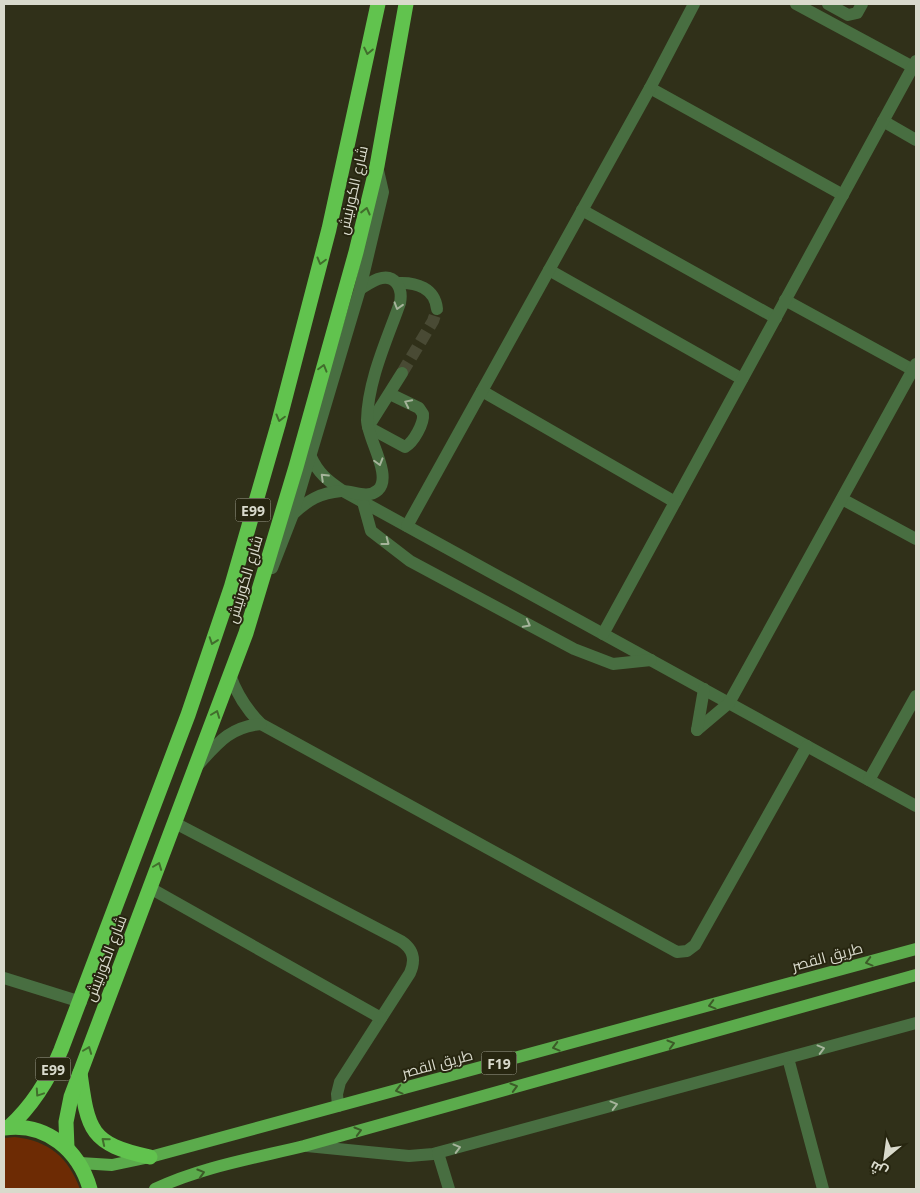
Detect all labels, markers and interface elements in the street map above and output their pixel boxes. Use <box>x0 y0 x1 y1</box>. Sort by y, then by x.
one-way arrow <box>363 47 374 56</box>
street label: شارع الكورنيش <box>332 144 374 237</box>
one-way arrow <box>360 207 371 216</box>
one-way arrow <box>316 257 326 265</box>
one-way arrow <box>394 301 404 310</box>
one-way arrow <box>317 364 328 373</box>
one-way arrow <box>404 398 413 409</box>
one-way arrow <box>275 414 286 423</box>
one-way arrow <box>373 458 384 466</box>
one-way arrow <box>320 474 329 483</box>
road number: E99 <box>236 498 270 522</box>
street label: شارع الكورنيش <box>221 533 269 626</box>
one-way arrow <box>380 537 389 545</box>
one-way arrow <box>521 617 530 627</box>
one-way arrow <box>208 636 218 645</box>
one-way arrow <box>210 710 220 719</box>
one-way arrow <box>152 862 162 870</box>
street label: شارع الكورنيش <box>79 912 132 1005</box>
street label: طريق القصر <box>788 937 865 976</box>
one-way arrow <box>865 956 874 967</box>
one-way arrow <box>709 999 717 1009</box>
one-way arrow <box>666 1039 674 1049</box>
one-way arrow <box>551 1041 560 1052</box>
street label: طريق القصر <box>398 1044 475 1083</box>
one-way arrow <box>817 1044 826 1055</box>
one-way arrow <box>82 1046 92 1055</box>
road number: F19 <box>482 1052 516 1074</box>
road number: E99 <box>36 1058 70 1080</box>
one-way arrow <box>510 1083 518 1093</box>
one-way arrow <box>395 1084 403 1094</box>
one-way arrow <box>35 1088 45 1097</box>
one-way arrow <box>609 1101 617 1111</box>
one-way arrow <box>353 1126 362 1137</box>
north arrow <box>860 1133 910 1183</box>
one-way arrow <box>102 1137 111 1146</box>
one-way arrow <box>452 1143 461 1154</box>
text: ش <box>866 1157 891 1182</box>
one-way arrow <box>196 1168 204 1178</box>

